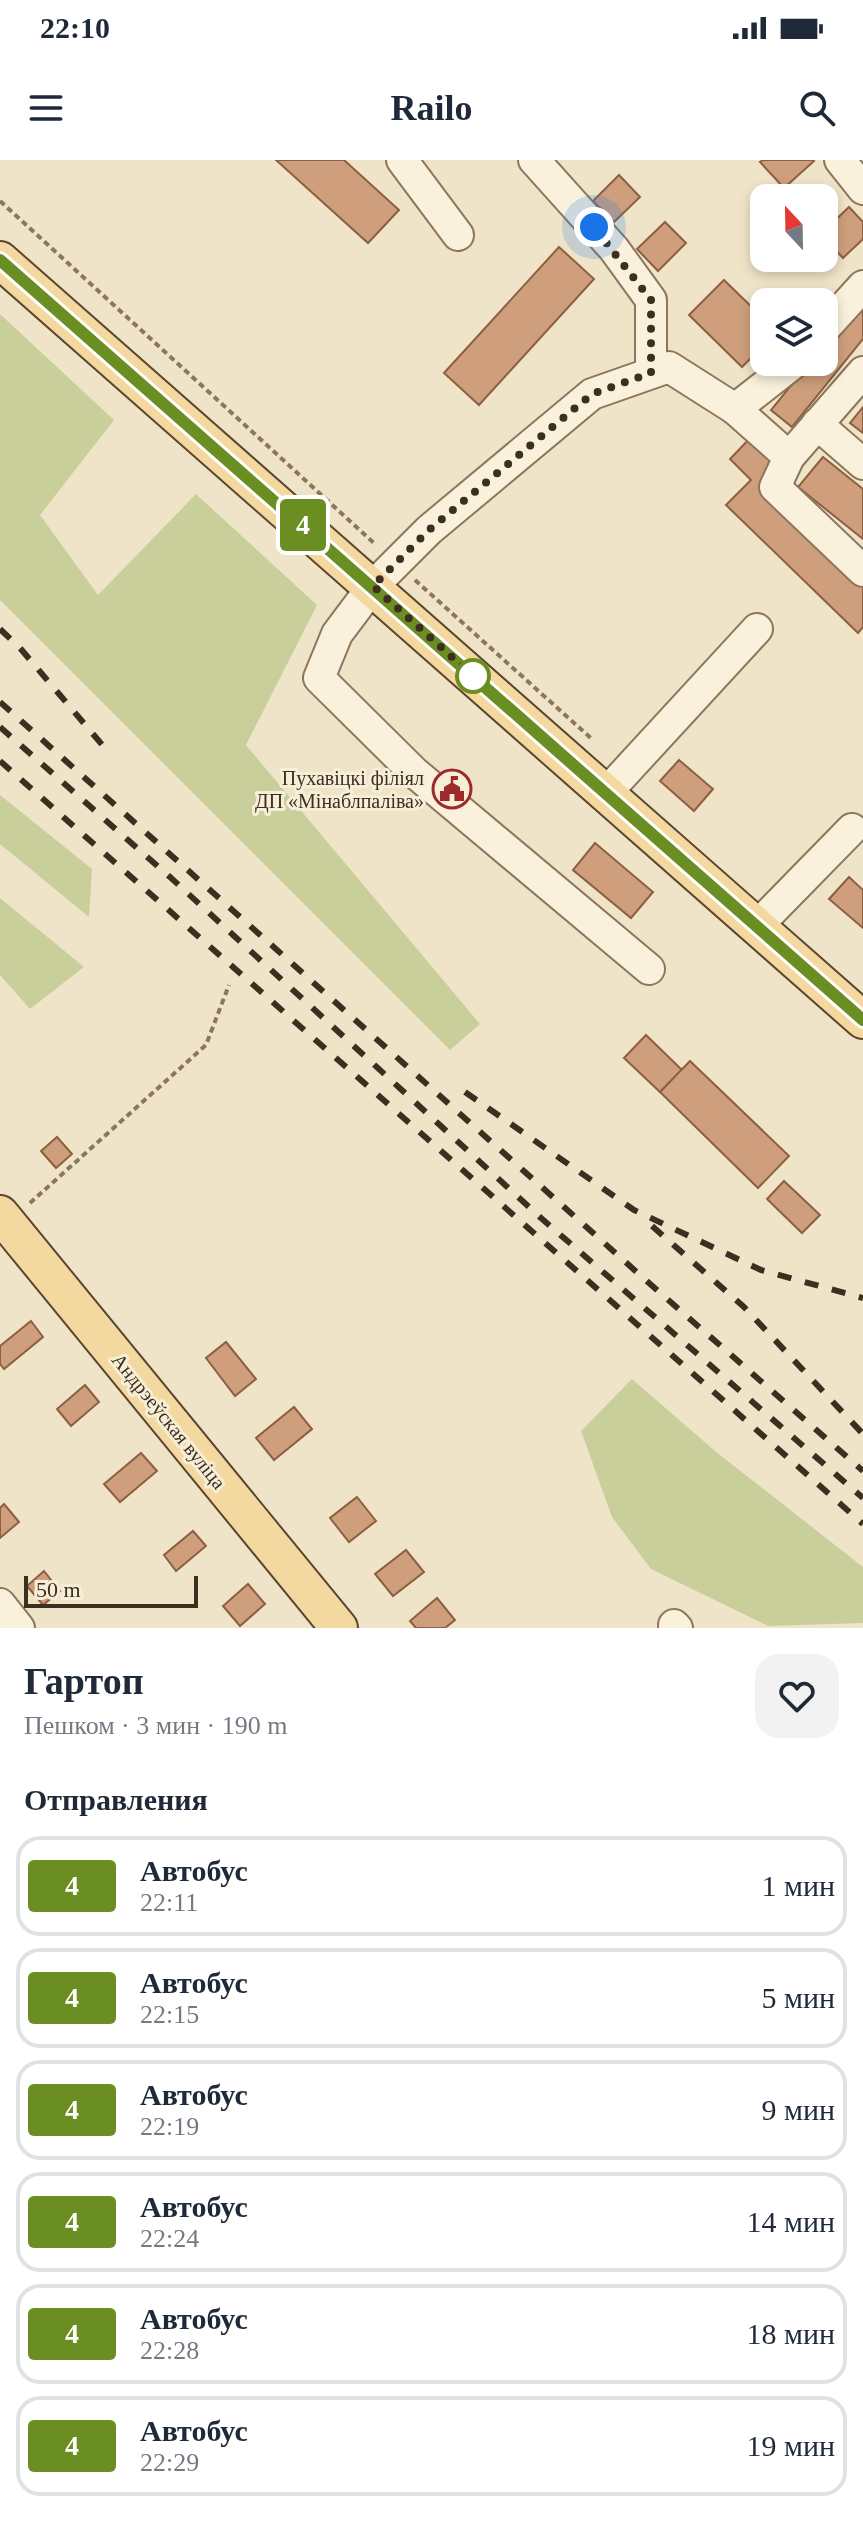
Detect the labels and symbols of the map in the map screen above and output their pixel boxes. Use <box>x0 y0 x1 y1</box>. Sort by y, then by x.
north arrow <box>750 184 838 272</box>
your location <box>574 207 614 247</box>
line badge: 4 <box>277 499 329 551</box>
unlabelled marker <box>456 659 490 693</box>
place label: Пухавіцкі філіял ДП «Мінаблпаліва» <box>255 767 424 813</box>
public building icon: Пухавіцкі філіял ДП «Мінаблпаліва» <box>431 768 473 810</box>
street label: Андрэеўская вуліца <box>107 1349 230 1494</box>
scale bar <box>24 1572 198 1608</box>

